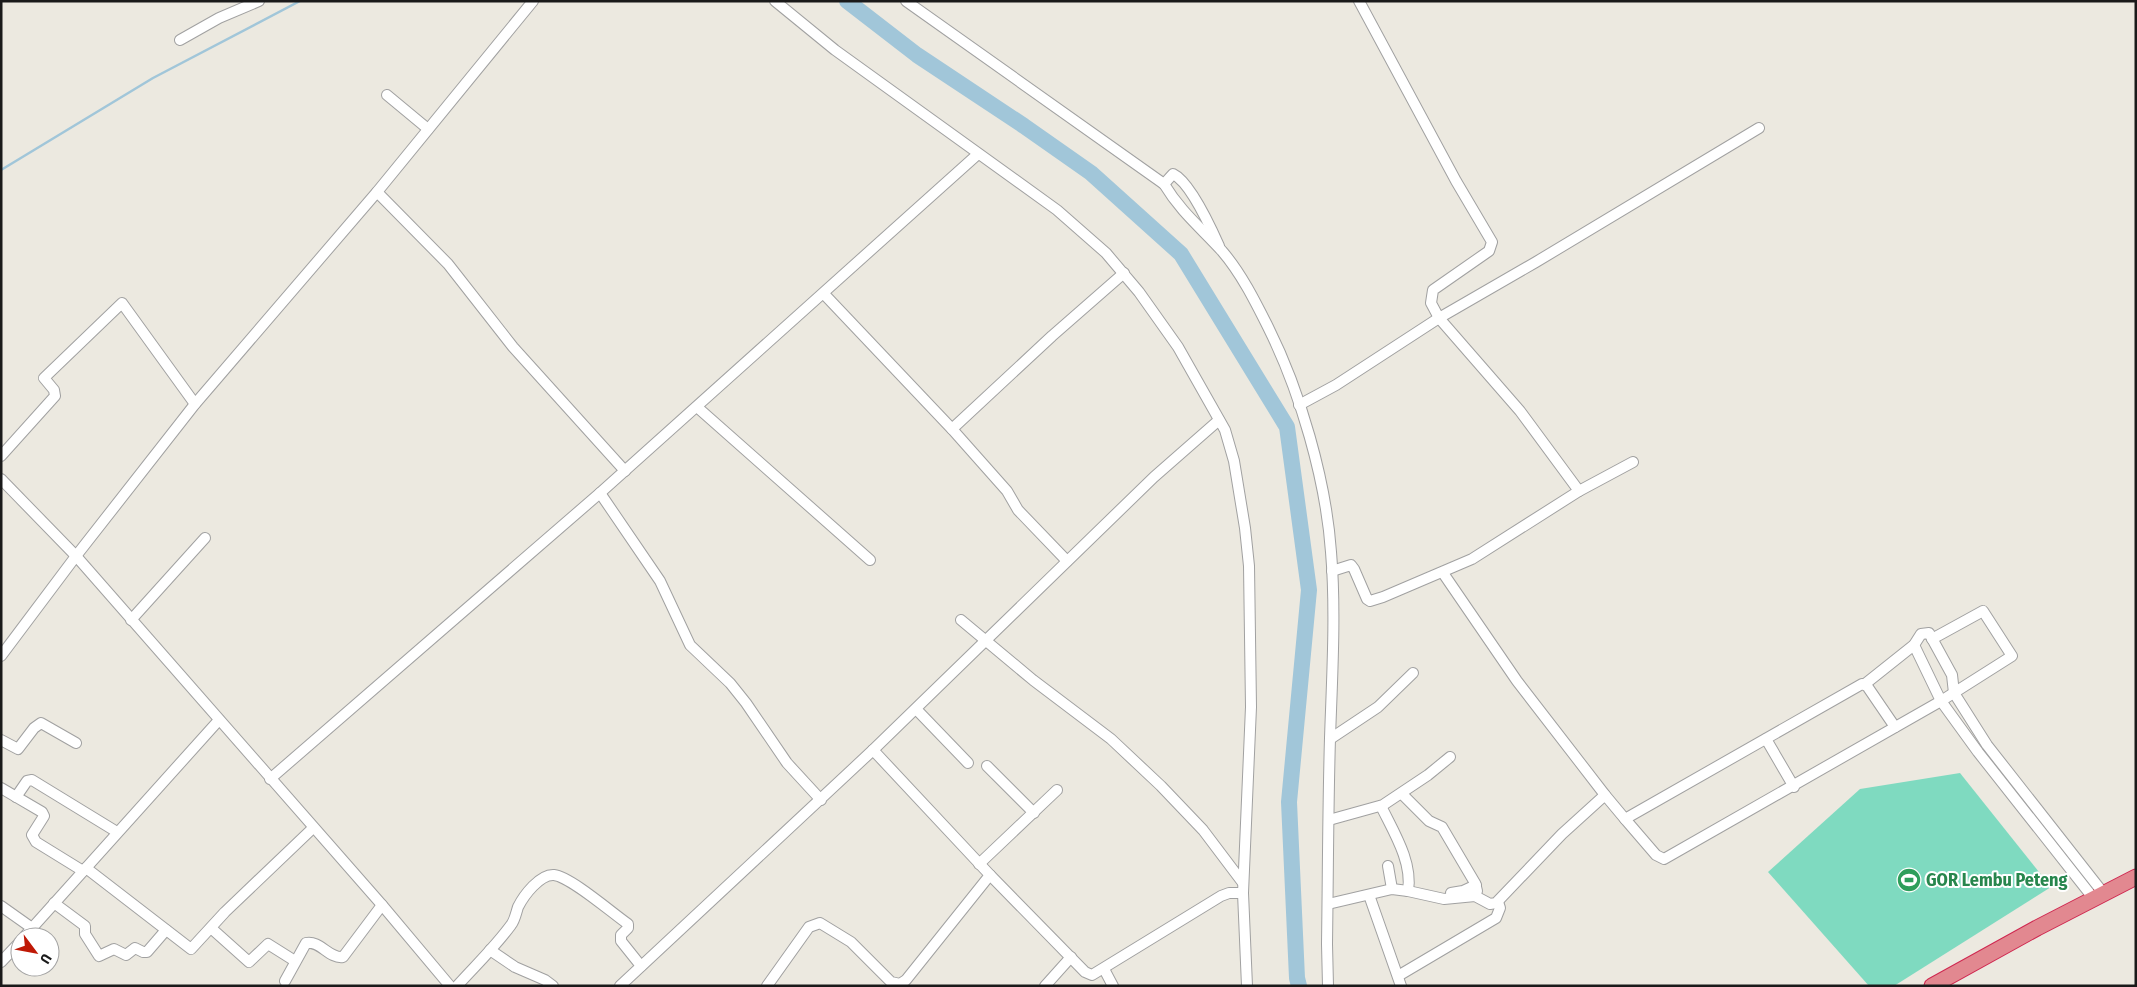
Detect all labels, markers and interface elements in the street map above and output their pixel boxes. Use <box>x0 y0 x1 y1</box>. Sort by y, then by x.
sports icon: GOR Lembu Peteng <box>1896 867 1922 893</box>
place label: GOR Lembu Peteng <box>1926 869 2067 891</box>
north arrow <box>10 927 60 977</box>
text: U <box>36 951 55 967</box>

